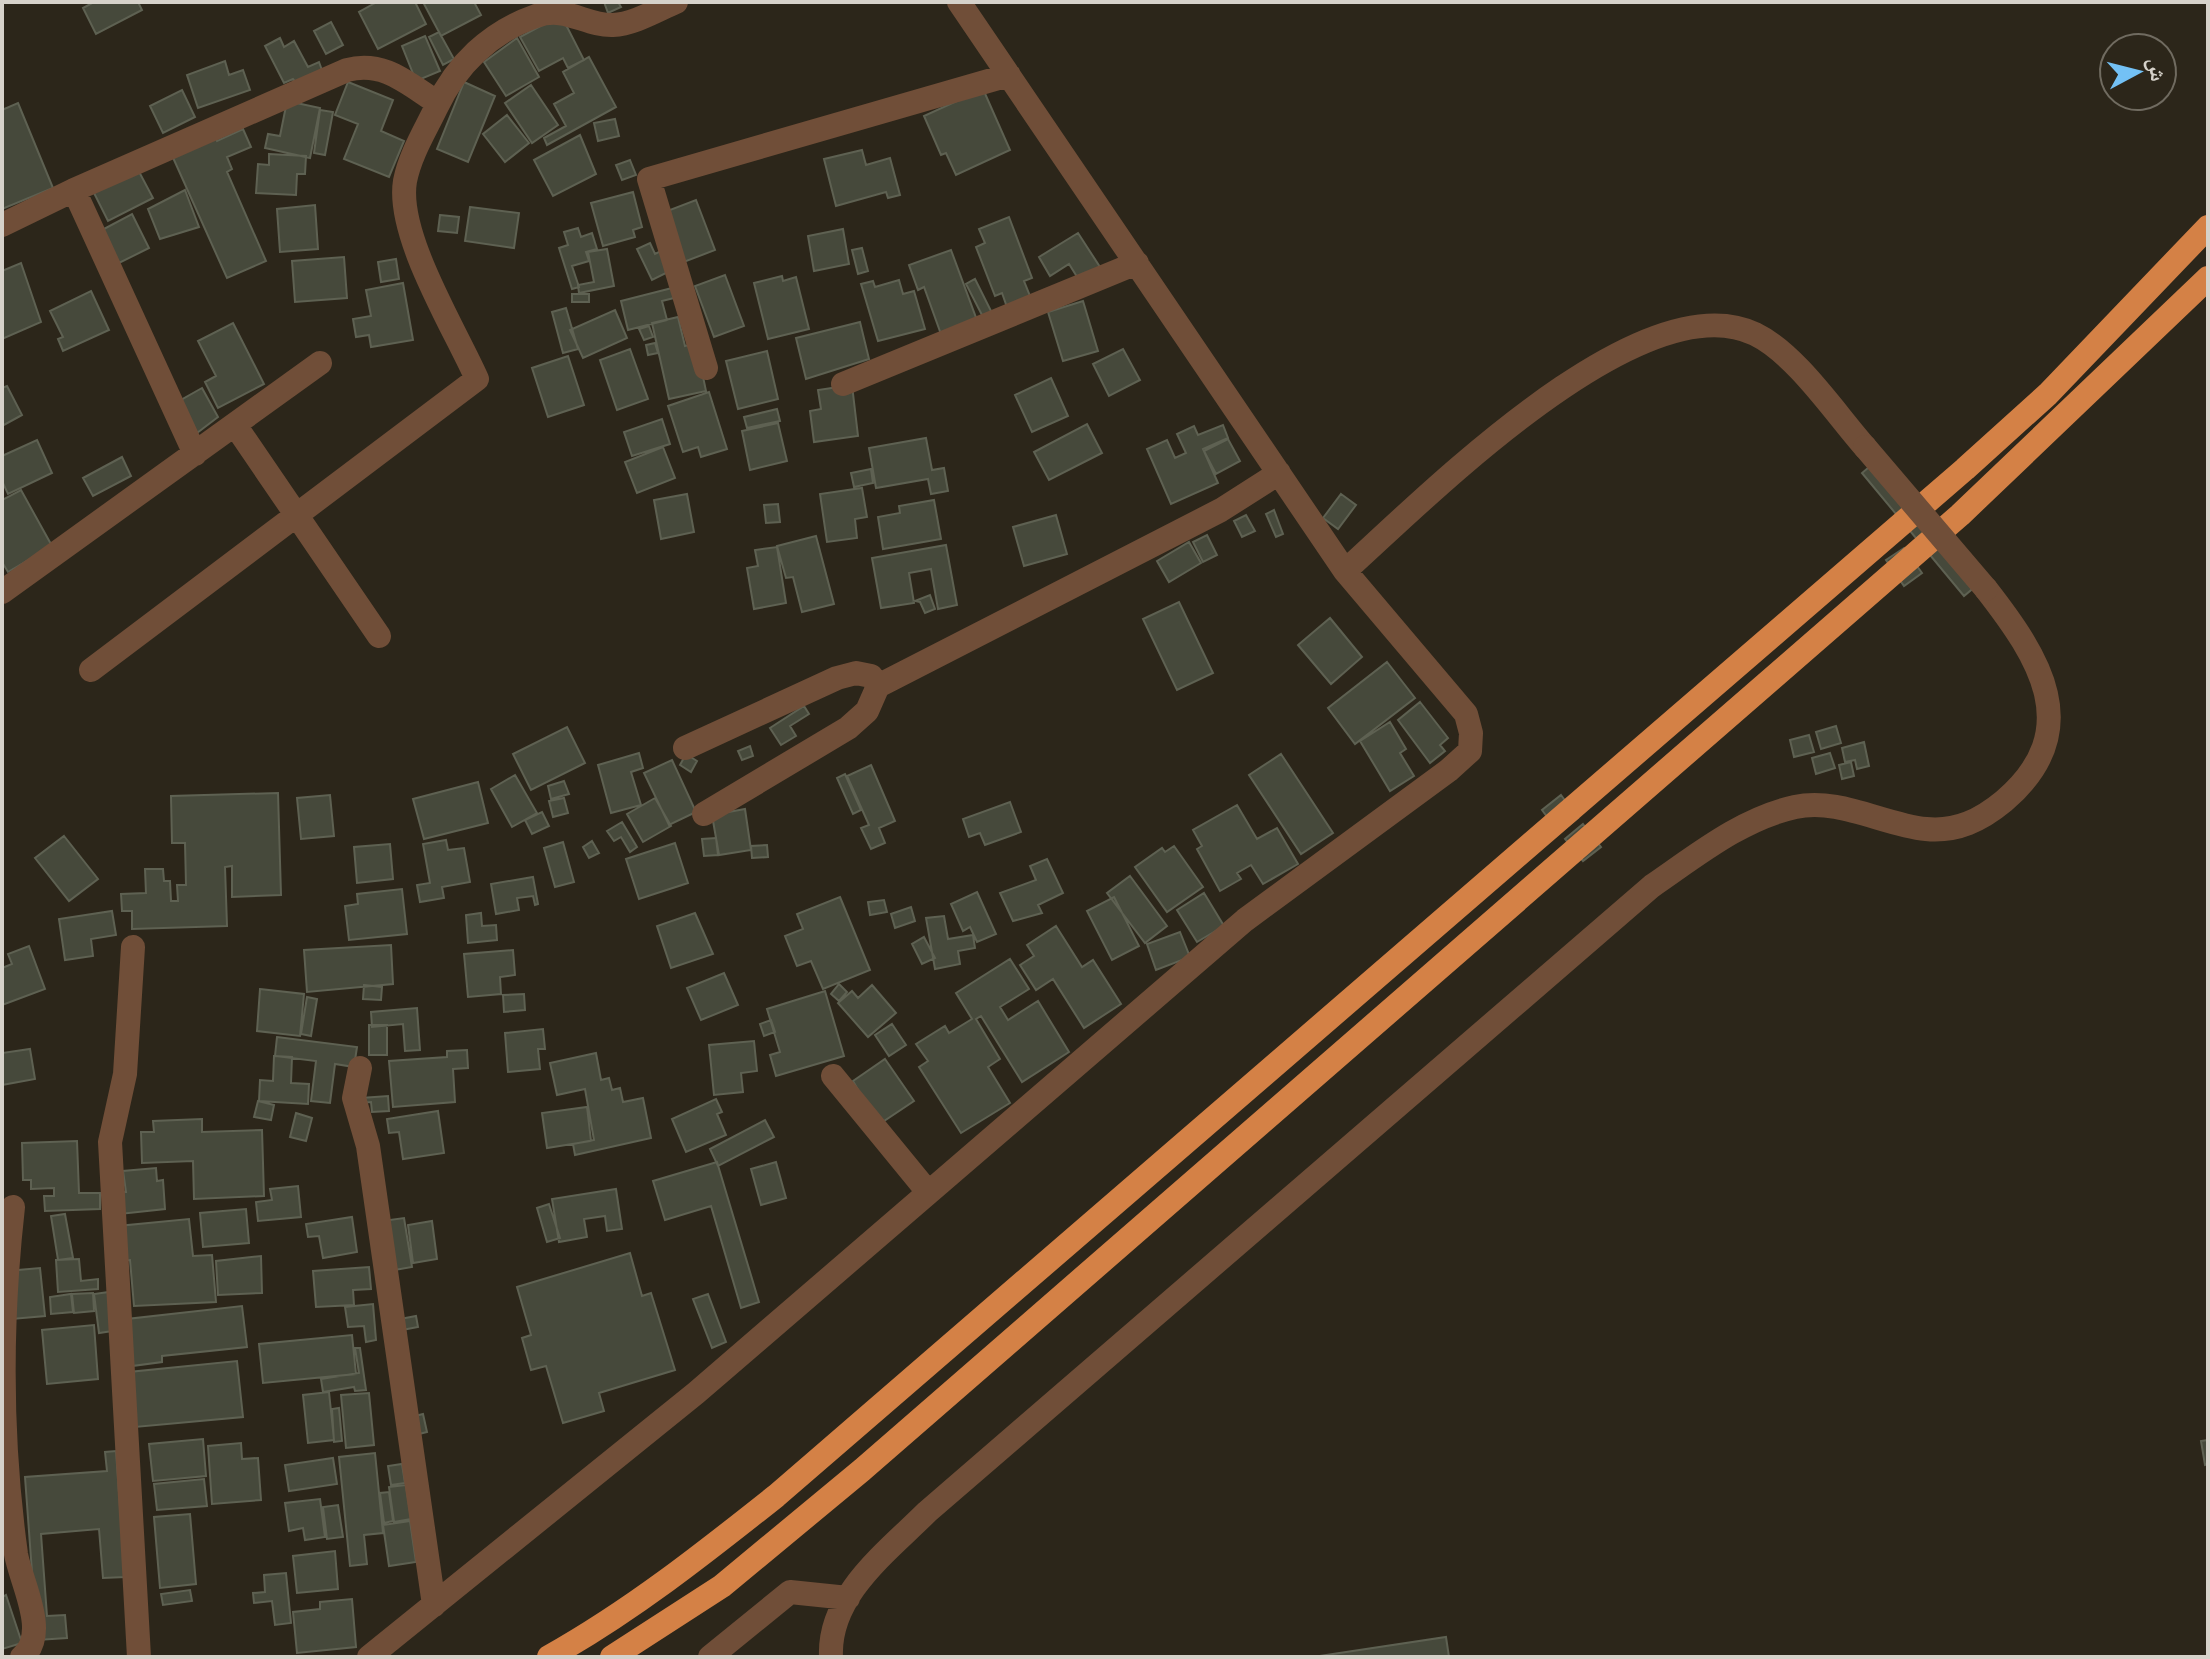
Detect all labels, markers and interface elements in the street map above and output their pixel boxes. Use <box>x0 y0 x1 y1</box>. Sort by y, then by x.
north arrow <box>2098 32 2178 112</box>
text: ش <box>2143 56 2173 83</box>

